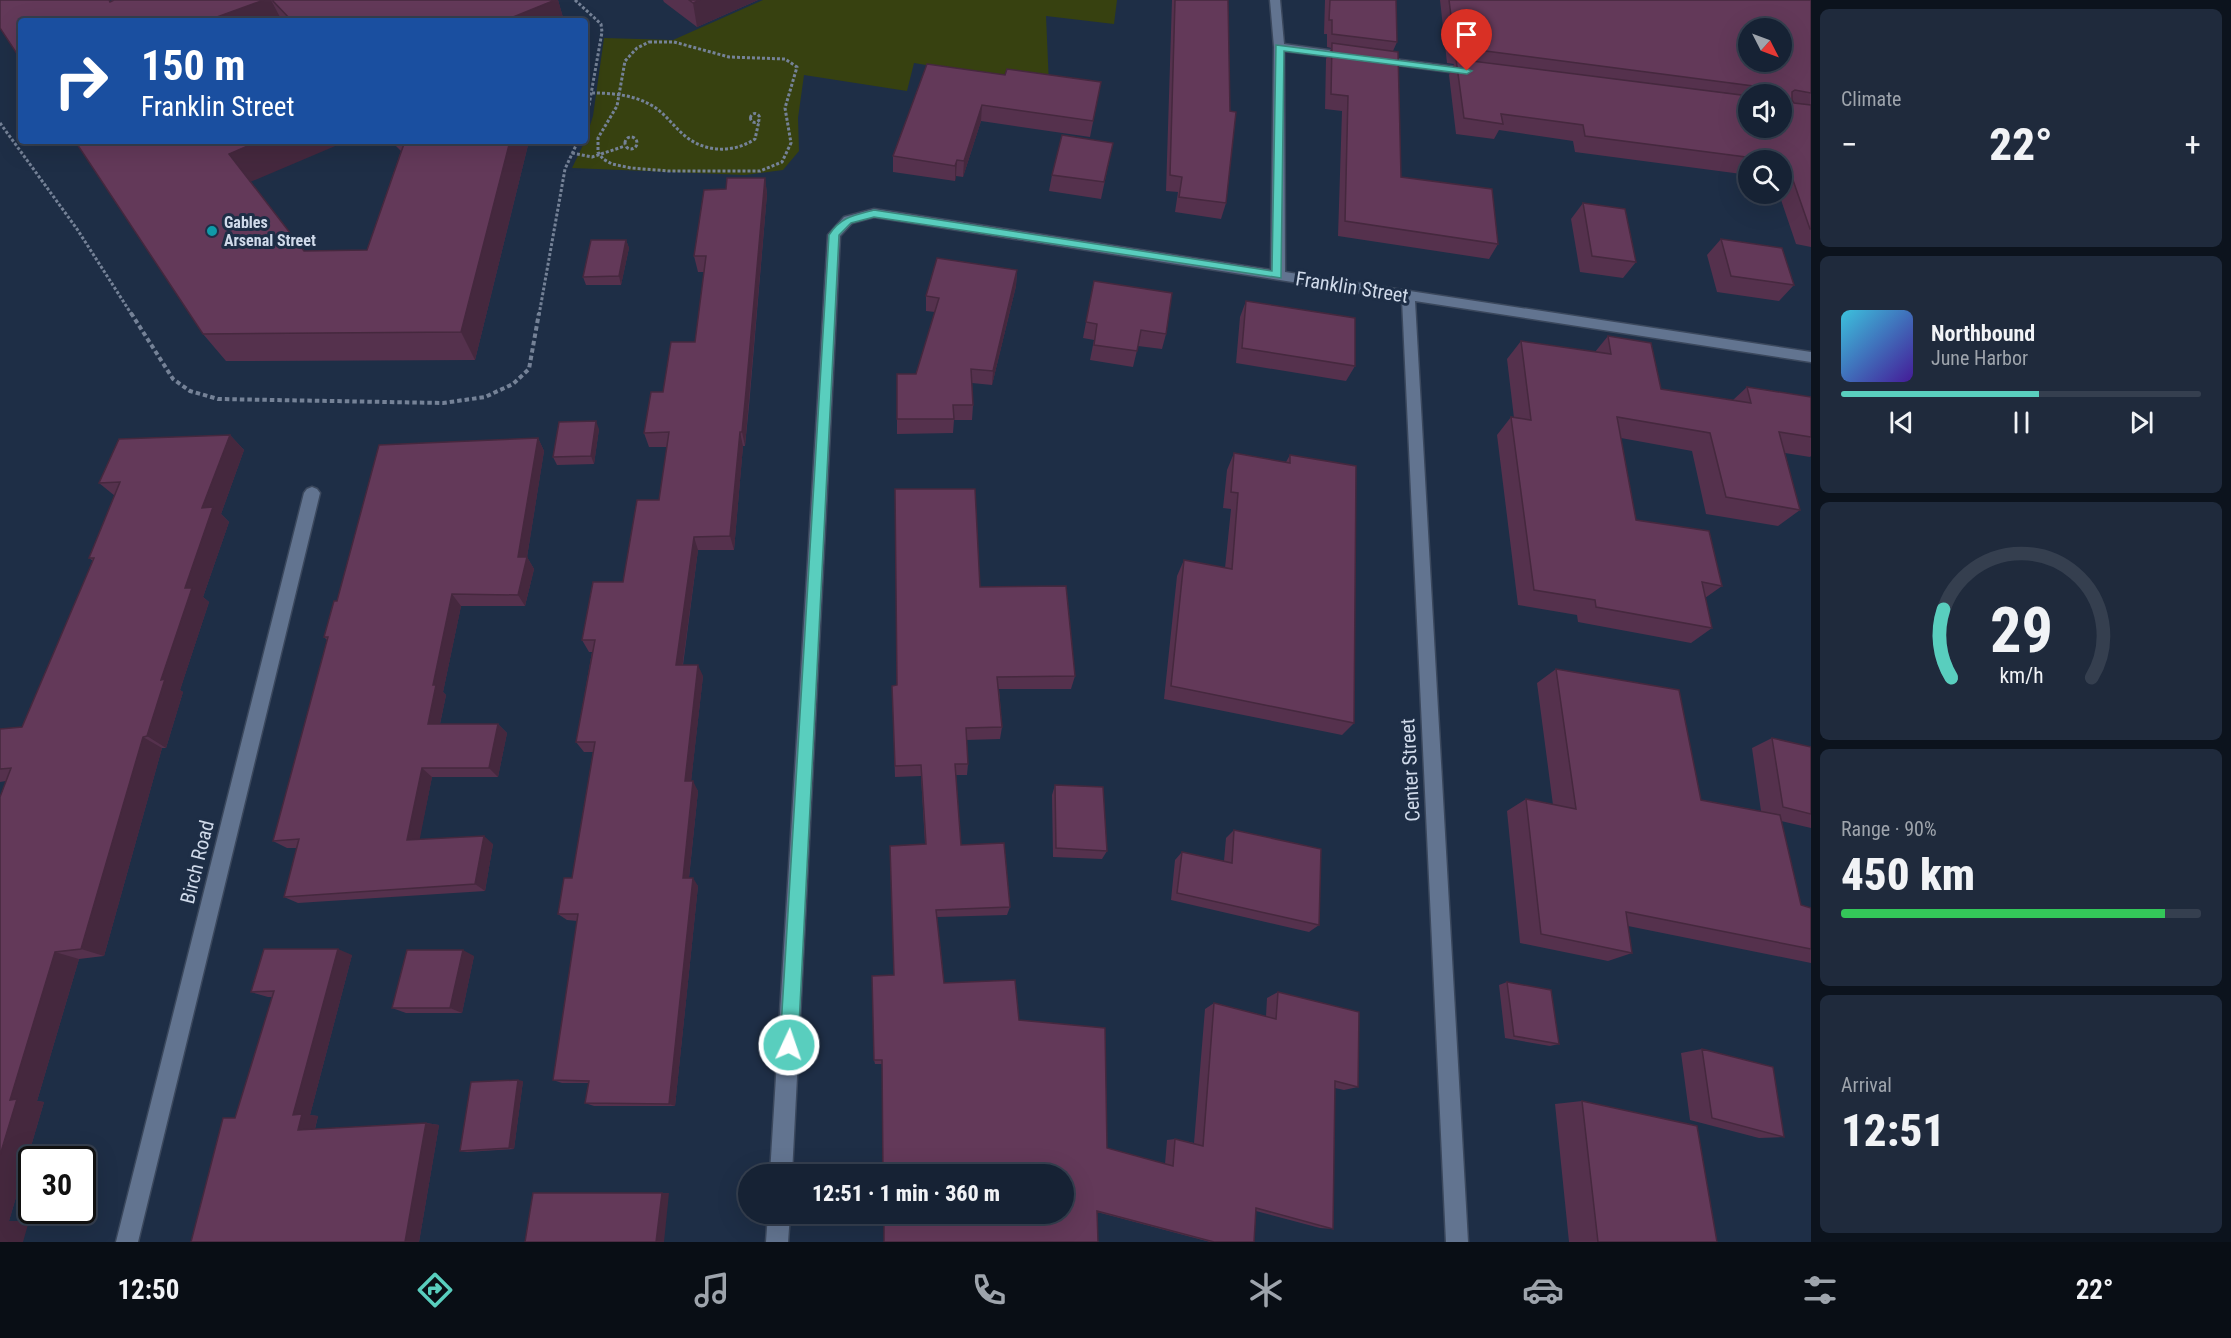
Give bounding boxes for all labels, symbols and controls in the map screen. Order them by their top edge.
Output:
pin [1441,9,1492,71]
icon: arrive [1450,18,1483,51]
north arrow [1738,18,1792,72]
map controls [1738,18,1792,204]
text: 150 m [141,41,246,90]
icon: right [42,42,120,120]
button: sound [1738,84,1792,138]
text: Climate [1841,87,1901,111]
text: Franklin Street [141,91,294,123]
text: 22° [1989,118,2053,171]
text: − [1841,125,1858,164]
text: + [2185,125,2201,164]
button: search [1738,150,1792,204]
place label: Gables Arsenal Street [224,213,316,250]
marker: Gables Arsenal Street [205,224,219,238]
street label: Franklin Street [1294,266,1410,308]
text: Northbound [1931,321,2035,346]
text: June Harbor [1931,346,2028,370]
icon: previous [1885,406,1918,439]
icon: pause [2005,406,2038,439]
icon: next [2125,406,2158,439]
text: 29 [1989,594,2053,667]
text: km/h [1999,663,2043,688]
street label: Center Street [1395,718,1425,822]
text: Range · 90% [1841,817,1937,841]
street label: Birch Road [175,818,219,906]
text: 450 km [1841,848,1975,901]
position arrow [757,1013,821,1077]
text: Arrival [1841,1073,1892,1097]
text: 12:51 [1841,1104,1945,1157]
speed limit sign: 30 [18,1146,96,1224]
text: 12:51 · 1 min · 360 m [812,1181,1000,1206]
icon: directions [414,1269,456,1311]
icon: music [691,1269,733,1311]
icon: phone [968,1269,1010,1311]
icon: climate [1245,1269,1287,1311]
icon: car [1522,1269,1564,1311]
icon: filters [1799,1269,1841,1311]
text: 12:50 [117,1274,179,1306]
text: 22° [2076,1274,2113,1306]

